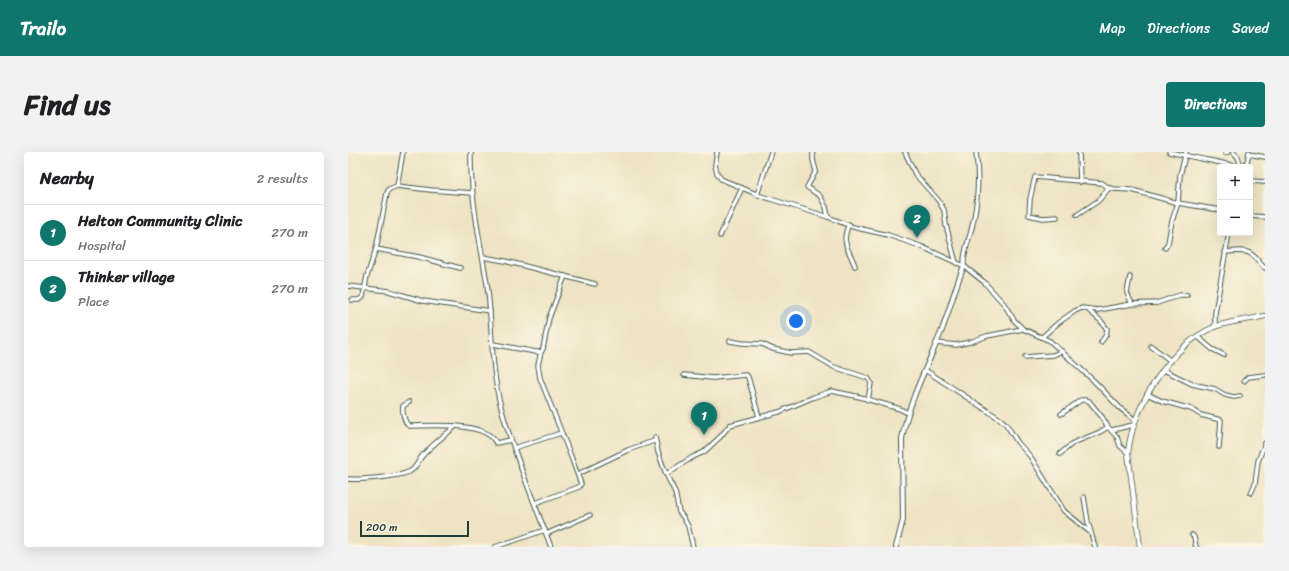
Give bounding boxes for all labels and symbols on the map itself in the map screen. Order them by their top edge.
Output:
pin: 2 [904,205,930,238]
your location [786,311,806,331]
pin: 1 [691,402,717,435]
scale bar [360,519,469,538]

